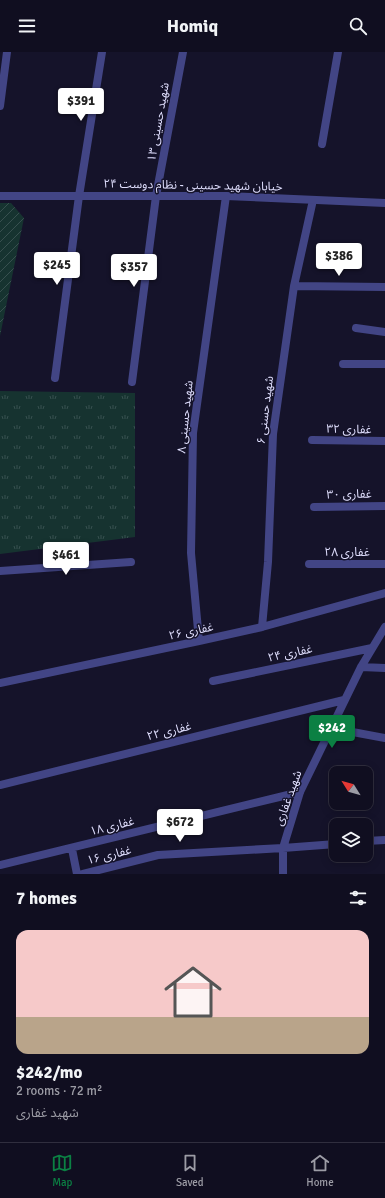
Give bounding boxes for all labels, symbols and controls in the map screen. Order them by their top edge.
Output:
icon: menu [16,15,38,37]
text: Homiq [167,15,218,37]
icon: search [347,15,369,37]
street label: شهید حسینی ۱۳ [144,81,173,163]
pin: $391 [57,88,105,122]
text: $391 [67,93,95,109]
street label: خیابان شهید حسینی - نظام دوست ۲۴ [103,176,283,196]
pin: $386 [315,243,363,277]
text: $386 [325,248,353,264]
pin: $245 [33,252,81,286]
pin: $357 [110,254,158,288]
text: $245 [43,257,71,273]
text: $357 [120,259,148,275]
street label: شهید حسنی ۶ [254,375,277,445]
street label: شهید حسینی ۸ [174,380,197,454]
street label: غفاری ۳۲ [326,422,372,437]
street label: غفاری ۳۰ [326,487,372,502]
pin: $461 [42,542,90,576]
street label: غفاری ۲۸ [324,545,370,560]
text: $461 [52,547,80,563]
street label: غفاری ۲۶ [167,619,215,644]
street label: غفاری ۲۴ [266,641,314,666]
pin: $242 [308,715,356,749]
street label: غفاری ۲۲ [145,719,193,744]
text: $242 [318,720,346,736]
north arrow [329,766,373,810]
map controls [329,766,373,862]
street label: شهید غفاری [272,768,305,828]
pin: $672 [156,809,204,843]
street label: غفاری ۱۸ [88,814,136,839]
text: $672 [166,814,194,830]
button: layers [329,818,373,862]
street label: غفاری ۱۶ [85,843,133,868]
icon: filters [347,887,369,909]
text: 7 homes [16,888,77,909]
icon: home [157,956,229,1028]
text: $242/mo [16,1062,82,1083]
text: 2 rooms · 72 m² [16,1083,102,1099]
text: شهید غفاری [16,1105,79,1121]
tab: Map [51,1152,73,1189]
tab: Saved [176,1152,204,1189]
tab: Home [306,1152,334,1189]

